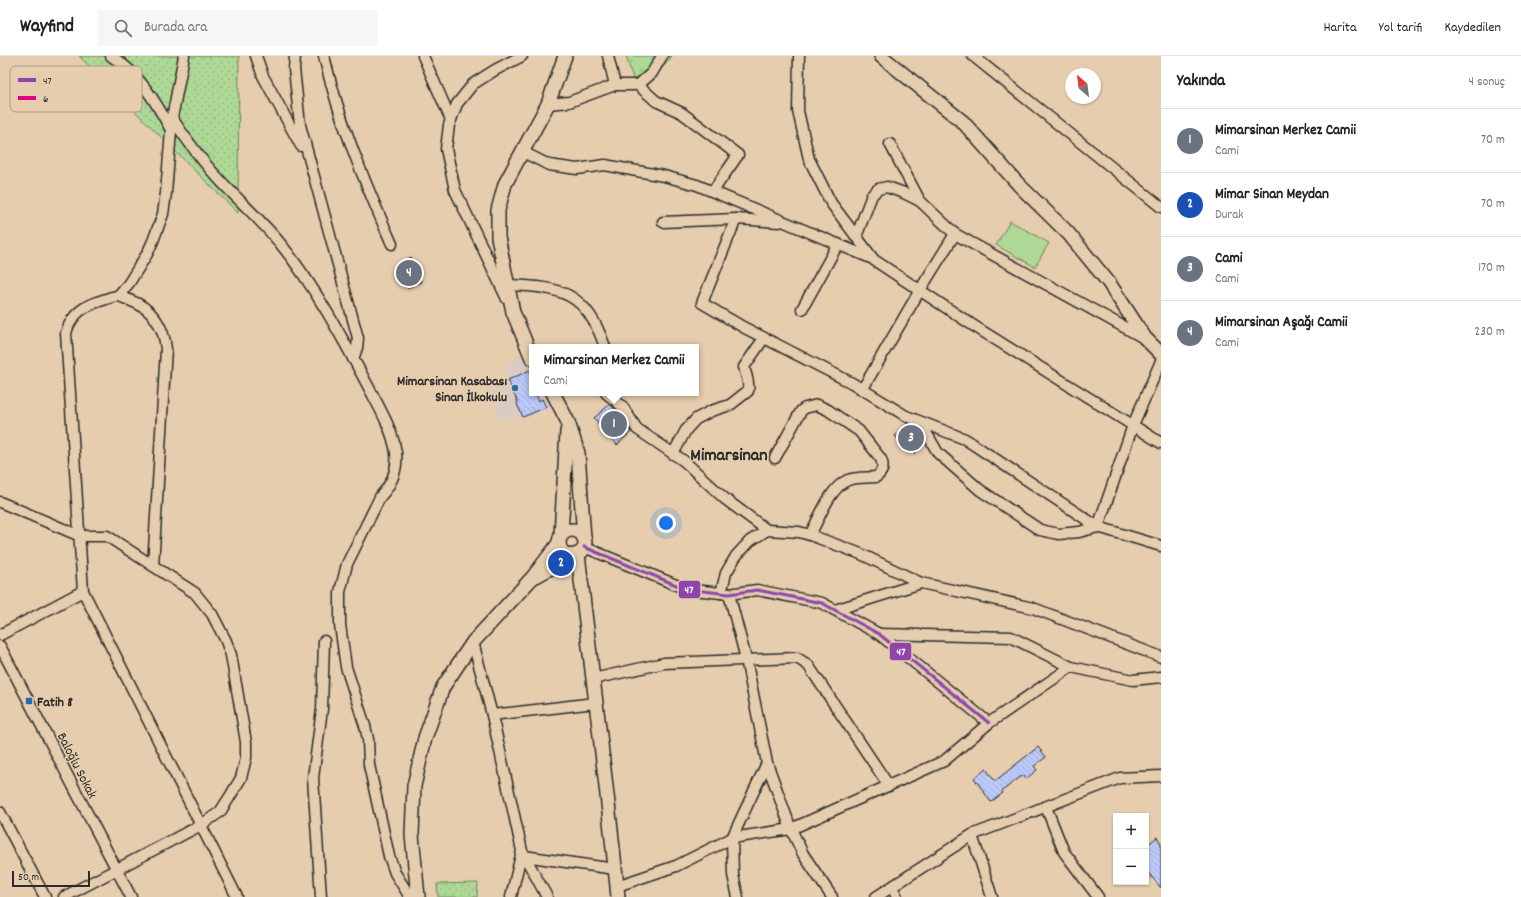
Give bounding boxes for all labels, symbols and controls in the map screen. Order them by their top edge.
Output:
search box [98,10,378,46]
text: Wayfind [20,14,74,41]
icon: search [112,17,134,39]
text: Burada ara [144,17,207,39]
text: Harita [1323,18,1357,38]
text: Yol tarifi [1379,18,1422,38]
text: Kaydedilen [1444,18,1501,38]
legend [10,66,142,112]
north arrow [1065,68,1101,104]
text: Yakında [1177,70,1225,94]
text: 4 sonuç [1469,73,1505,92]
text: 47 [43,74,52,90]
text: 6 [43,92,48,108]
text: Mimarsinan Merkez Camii [1215,120,1356,142]
text: 1 [1189,131,1191,150]
text: 70 m [1481,131,1505,150]
text: Cami [1215,142,1239,161]
text: Mimar Sinan Meydan [1215,184,1329,206]
text: 2 [1187,195,1193,214]
text: 70 m [1481,195,1505,214]
text: Durak [1215,206,1244,225]
text: Cami [1215,248,1243,270]
pin: 4 [396,258,422,288]
text: 3 [1187,259,1193,278]
text: 170 m [1478,259,1505,278]
text: Cami [1215,270,1239,289]
text: Mimarsinan Aşağı Camii [1215,312,1348,334]
text: 4 [1187,323,1193,342]
text: 230 m [1475,323,1505,342]
text: Cami [1215,334,1239,353]
popup [529,344,699,396]
text: Mimarsinan Merkez Camii [544,350,684,372]
place label: Mimarsinan Kasabası Sinan İlkokulu [397,372,507,408]
text: Cami [544,372,567,391]
marker: Mimarsinan Kasabası Sinan İlkokulu [510,383,520,393]
pin: 1 [601,409,627,439]
pin: 3 [898,423,924,453]
district label: Mimarsinan [690,444,768,469]
your location [656,513,676,533]
pin: 2 [548,548,574,578]
line badge: 47 [678,580,701,599]
text: 47 [685,583,694,599]
line badge: 47 [889,642,912,661]
text: 47 [897,645,906,661]
place label: Fatih 8 [37,693,73,713]
marker: Fatih 8 [24,696,34,706]
street label: Baloğlu Sokak [51,729,102,803]
map controls [1113,813,1149,885]
button: + [1113,813,1149,849]
button: − [1113,849,1149,885]
scale bar [12,869,90,888]
text: 50 m [18,870,39,886]

